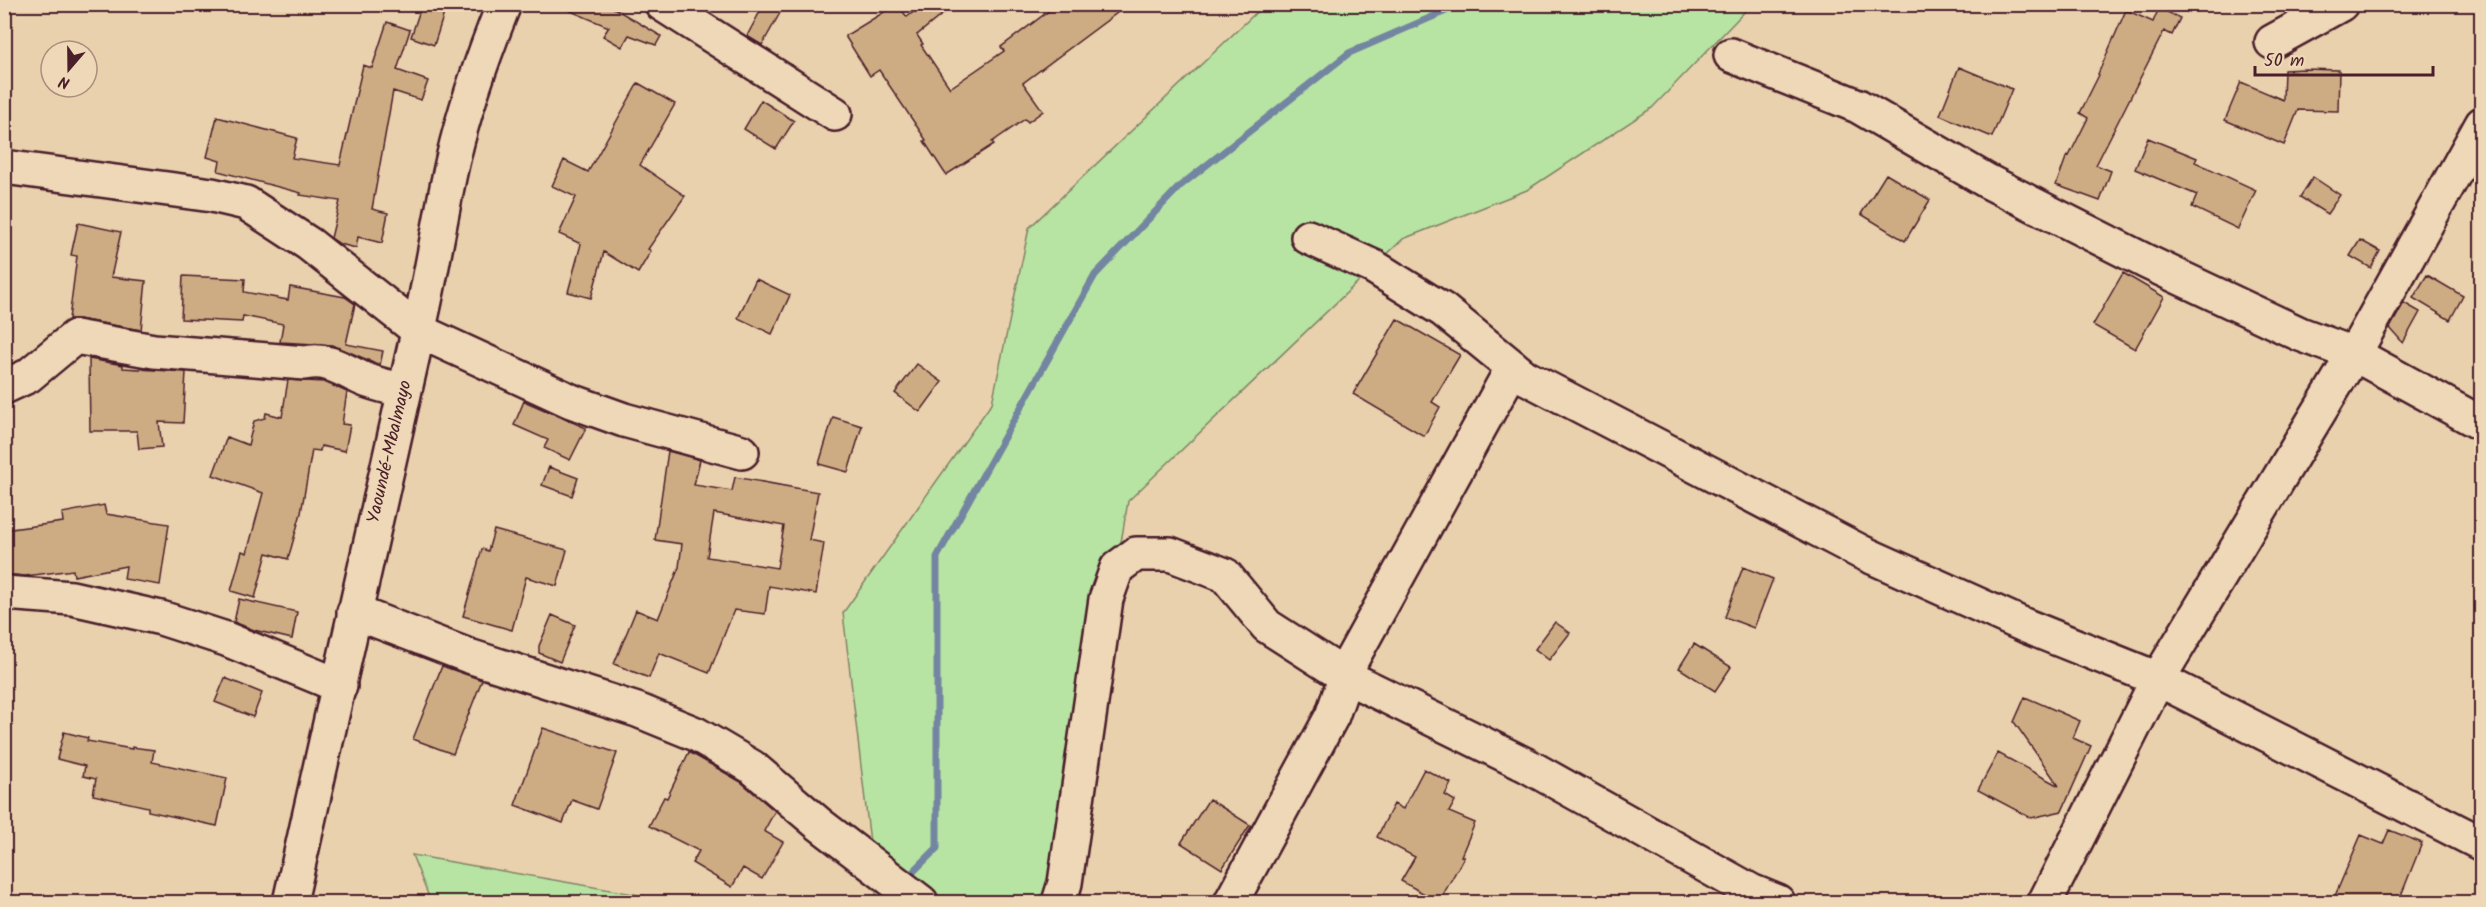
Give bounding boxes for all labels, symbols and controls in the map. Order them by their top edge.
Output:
north arrow [39,39,99,99]
scale bar [2255,39,2434,77]
text: 50 m [2264,47,2304,76]
text: N [55,68,73,95]
street label: Yaoundé-Mbalmayo [359,378,421,526]

